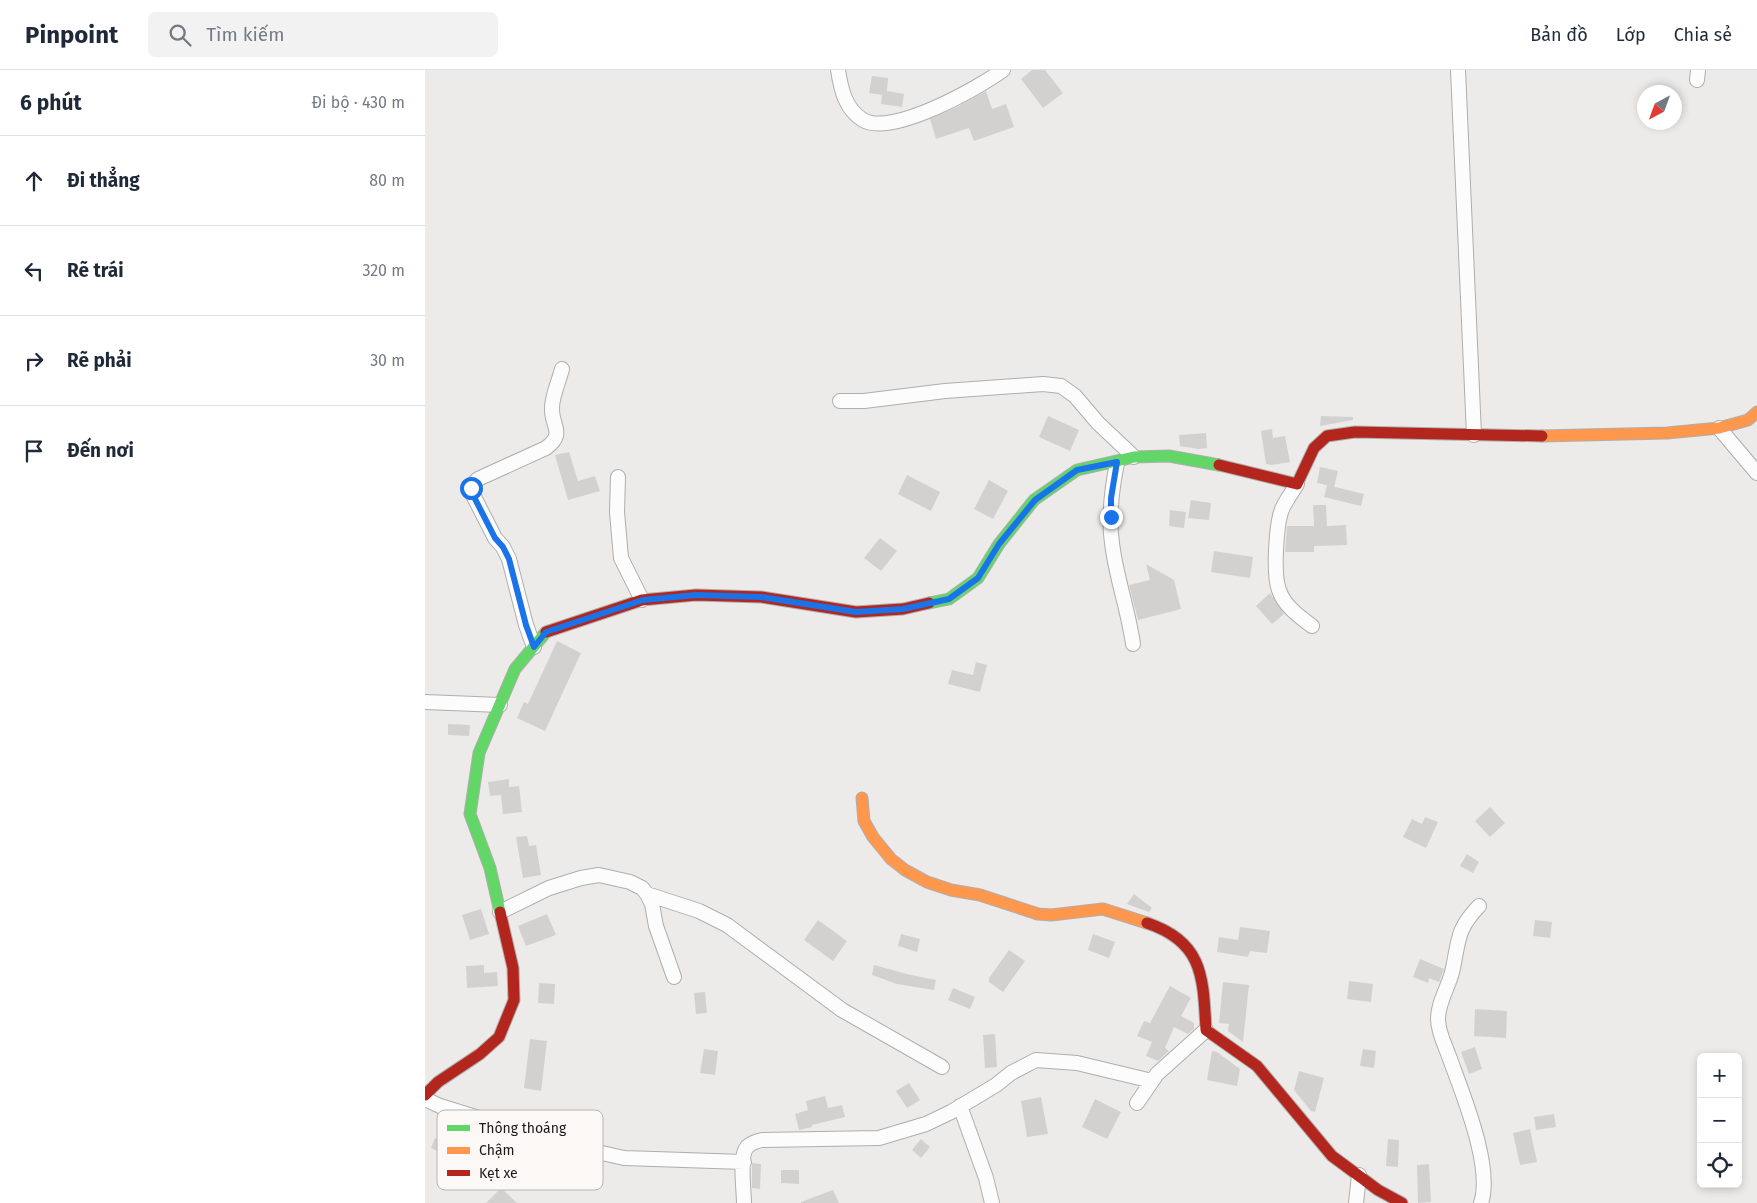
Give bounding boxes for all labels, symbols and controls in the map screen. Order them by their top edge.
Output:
search box [148,12,498,57]
text: Pinpoint [25,21,118,49]
icon: search [166,21,194,49]
text: Tìm kiếm [206,23,284,46]
text: Bản đồ [1530,24,1588,46]
text: Lớp [1616,24,1646,46]
text: Chia sẻ [1674,24,1732,46]
north arrow [1637,85,1682,130]
text: 6 phút [20,90,82,116]
text: Đi bộ · 430 m [311,93,405,112]
icon: ahead [20,167,48,195]
text: Đi thẳng [67,169,140,192]
text: 80 m [369,171,405,190]
icon: left [20,257,48,285]
text: Rẽ trái [67,259,124,282]
text: 320 m [362,261,405,280]
icon: right [20,347,48,375]
text: Rẽ phải [67,349,132,372]
text: 30 m [370,351,405,370]
icon: arrive [20,437,48,465]
text: Đến nơi [67,439,134,462]
route start [460,477,483,500]
route end [1100,506,1123,529]
map controls [1697,1053,1742,1188]
button: + [1697,1053,1742,1098]
button: − [1697,1098,1742,1143]
legend [437,1110,603,1190]
text: Thông thoáng [479,1120,567,1137]
text: Chậm [479,1142,515,1159]
button: locate [1697,1143,1742,1188]
text: Kẹt xe [479,1165,518,1182]

